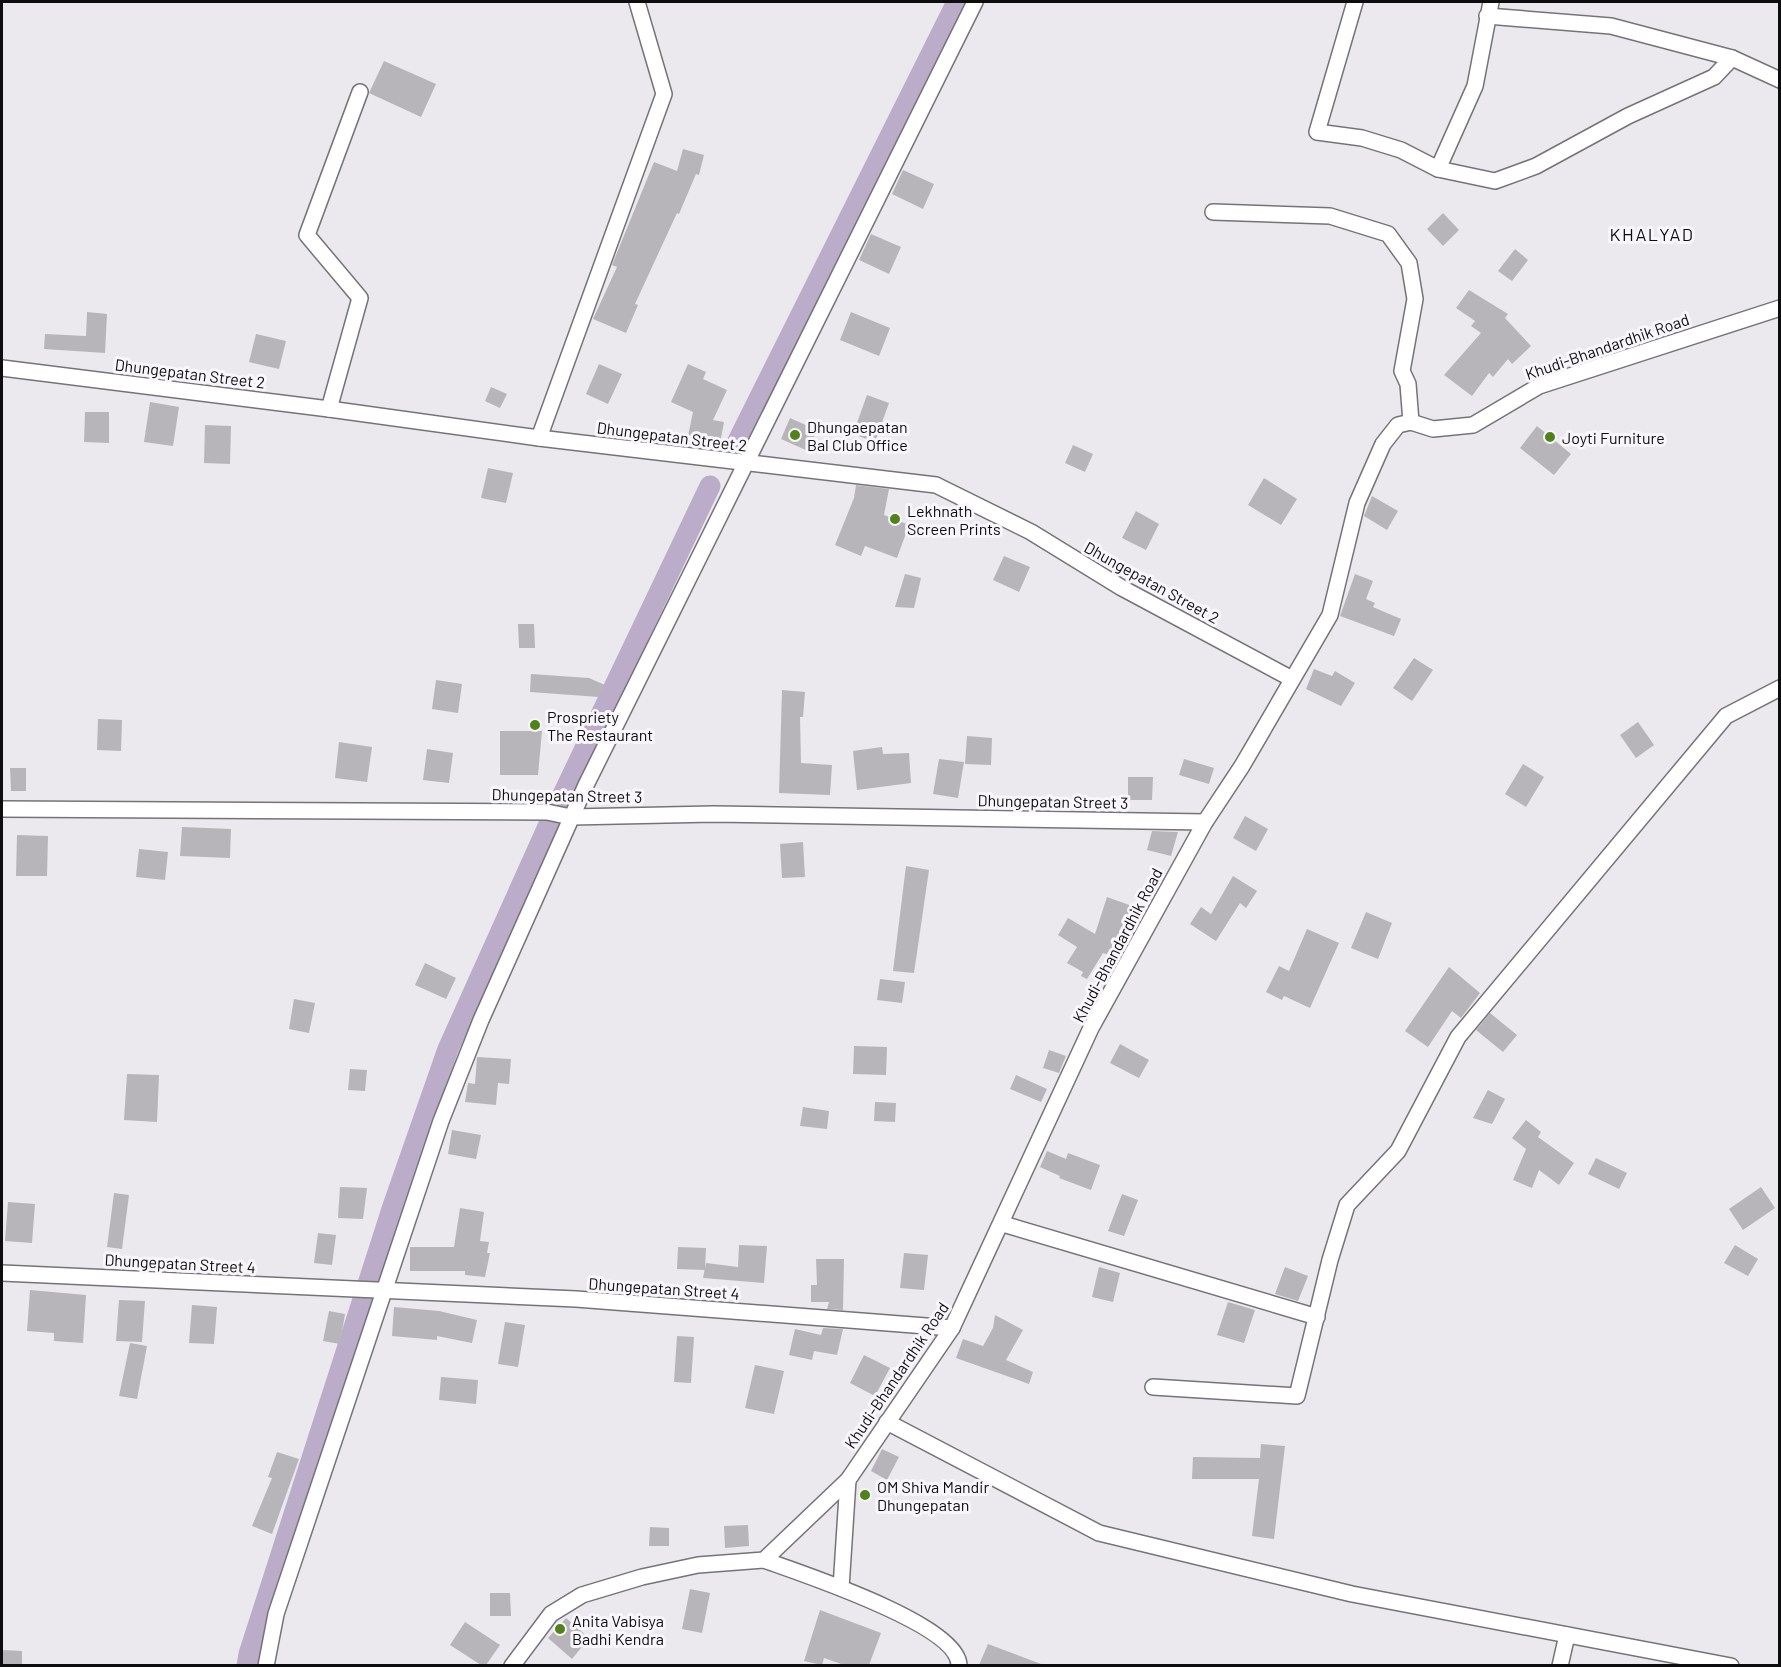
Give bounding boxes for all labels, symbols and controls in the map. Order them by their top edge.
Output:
district label: KHALYAD [1610,223,1694,245]
street label: Khudi-Bhandardhik Road [1523,309,1691,383]
street label: Dhungepatan Street 2 [114,354,266,392]
street label: Dhungepatan Street 2 [596,417,748,455]
place label: Dhungaepatan Bal Club Office [807,417,908,454]
marker: Dhungaepatan Bal Club Office [788,428,802,442]
place label: Joyti Furniture [1562,428,1665,447]
marker: Joyti Furniture [1543,430,1557,444]
place label: Lekhnath Screen Prints [907,501,1001,538]
marker: Lekhnath Screen Prints [888,512,902,526]
street label: Dhungepatan Street 2 [1081,537,1223,627]
place label: Prospriety The Restaurant [547,707,653,744]
marker: Prospriety The Restaurant [528,718,542,732]
street label: Dhungepatan Street 3 [491,784,643,806]
street label: Dhungepatan Street 3 [977,790,1129,812]
street label: Khudi-Bhandardhik Road [1068,865,1166,1025]
street label: Dhungepatan Street 4 [104,1250,256,1276]
street label: Dhungepatan Street 4 [588,1273,740,1303]
street label: Khudi-Bhandardhik Road [840,1298,952,1452]
place label: OM Shiva Mandir Dhungepatan [877,1477,989,1514]
marker: OM Shiva Mandir Dhungepatan [858,1488,872,1502]
place label: Anita Vabisya Badhi Kendra [572,1611,664,1648]
marker: Anita Vabisya Badhi Kendra [553,1622,567,1636]

